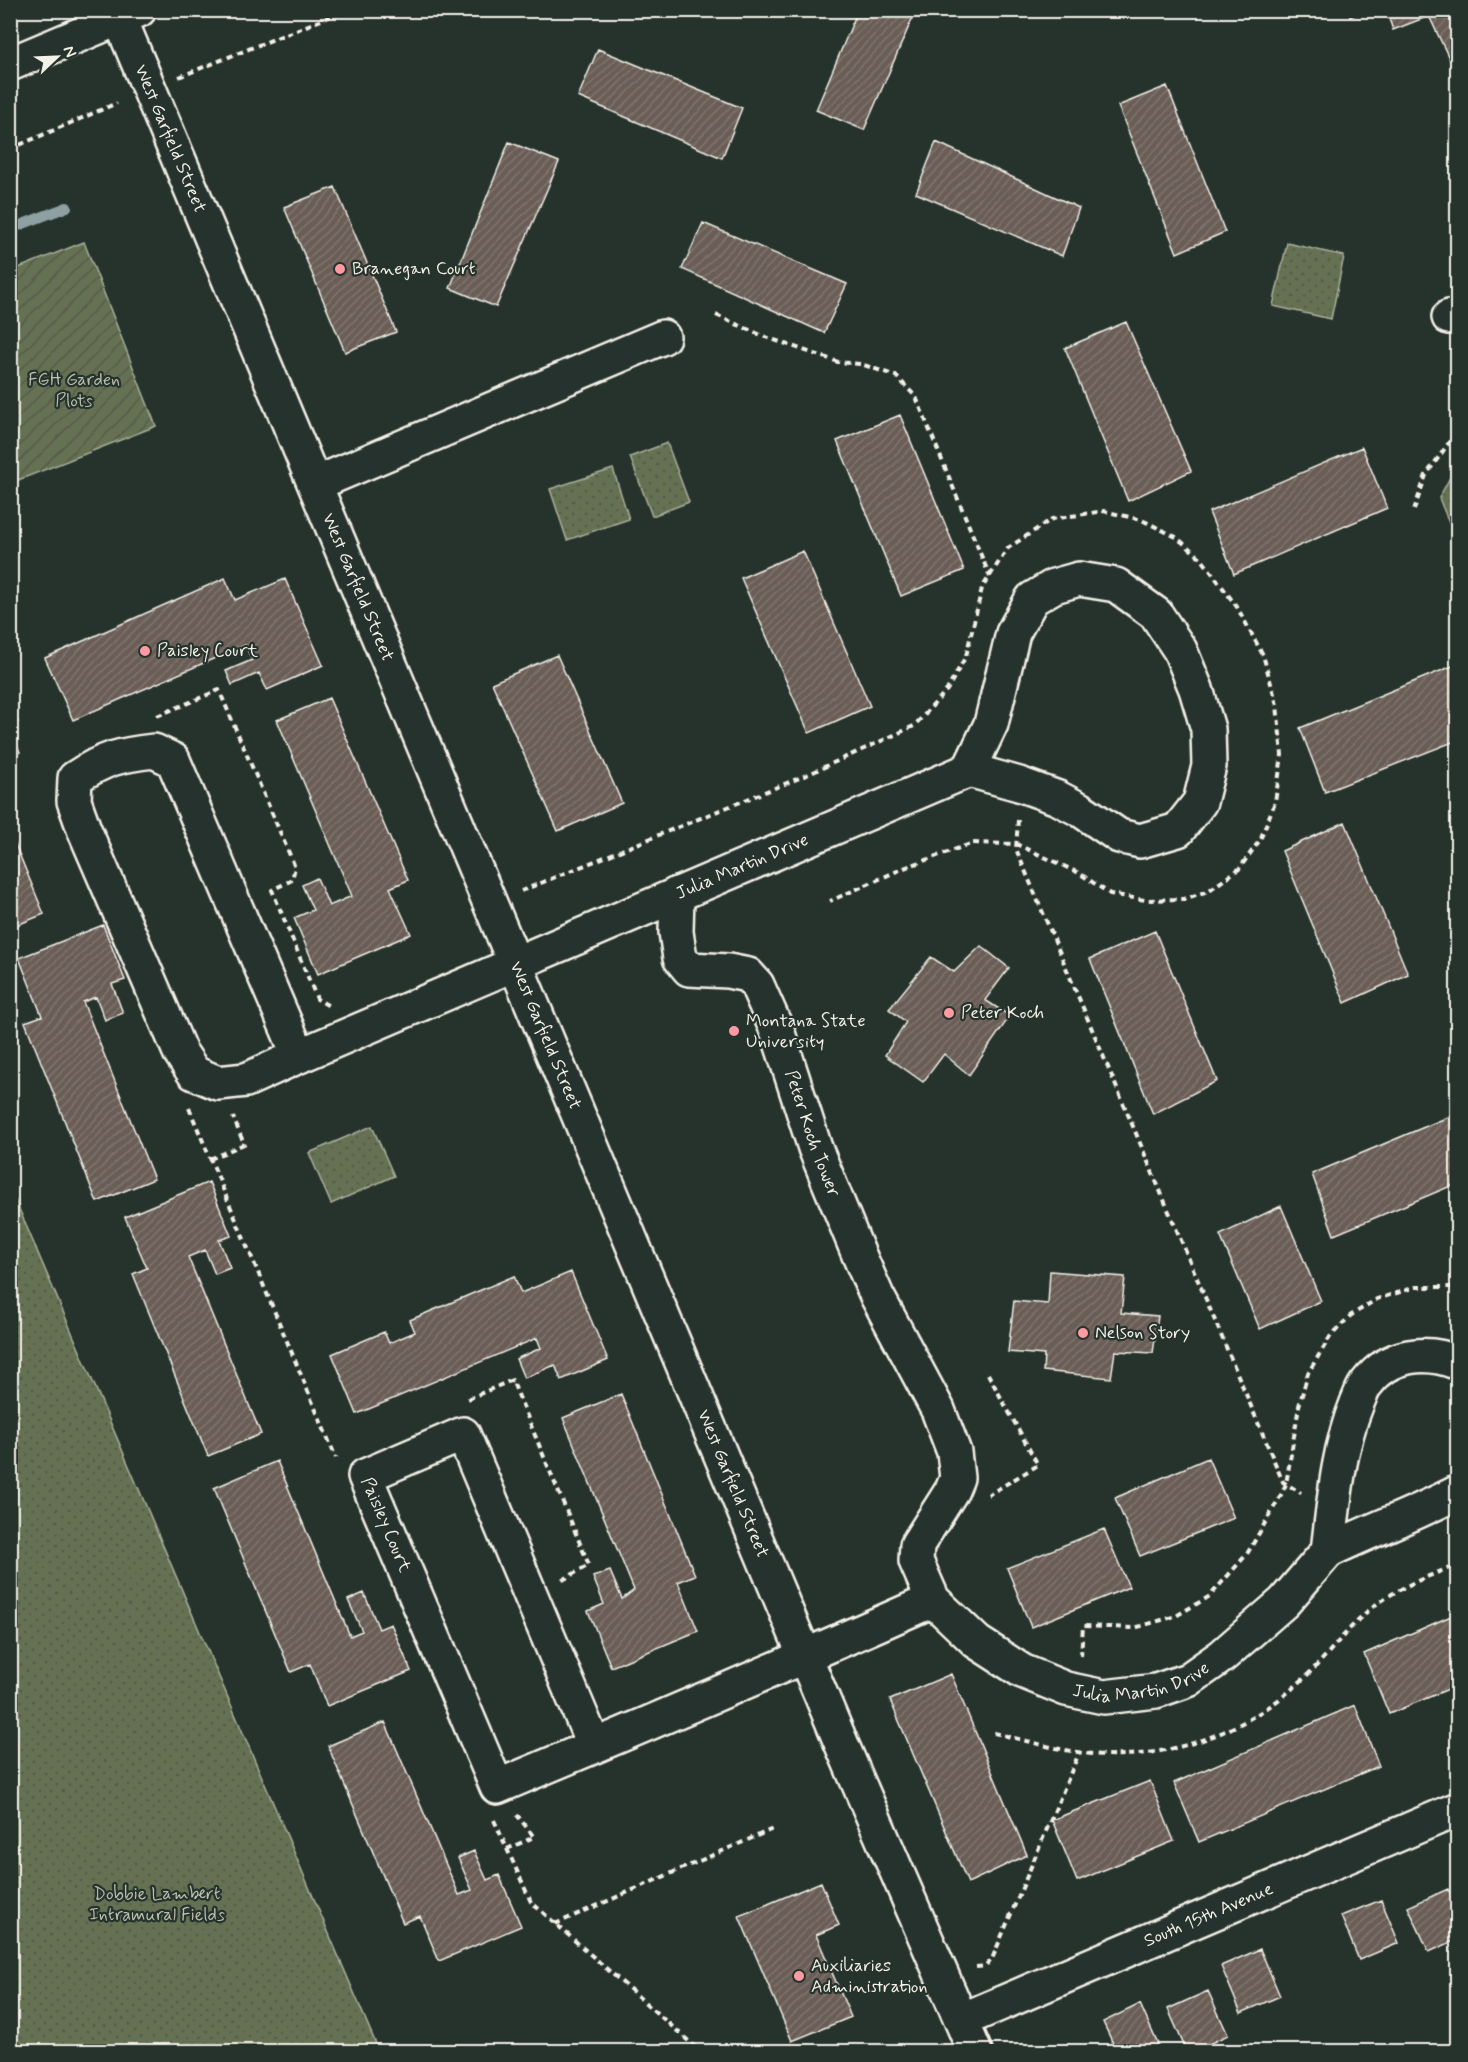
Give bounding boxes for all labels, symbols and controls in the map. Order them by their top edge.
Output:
north arrow [27,27,87,87]
text: N [58,43,81,61]
street label: West Garfield Street [129,61,212,217]
place label: Branegan Court [352,257,476,281]
marker: Branegan Court [333,262,347,276]
park label: FGH Garden Plots [28,368,120,413]
street label: West Garfield Street [316,510,399,665]
place label: Paisley Court [157,639,258,663]
marker: Paisley Court [138,644,152,658]
street label: Julia Martin Drive [672,828,812,906]
street label: West Garfield Street [504,958,587,1113]
place label: Peter Koch [961,1001,1044,1025]
marker: Peter Koch [942,1006,956,1020]
place label: Montana State University [746,1009,866,1054]
marker: Montana State University [727,1024,741,1038]
street label: Peter Koch Tower [779,1067,846,1201]
place label: Nelson Story [1095,1321,1190,1345]
marker: Nelson Story [1076,1326,1090,1340]
street label: West Garfield Street [691,1406,774,1562]
street label: Paisley Court [355,1474,417,1576]
street label: Julia Martin Drive [1070,1657,1214,1709]
street label: South 15th Avenue [1140,1877,1277,1953]
park label: Dobbie Lambert Intramural Fields [89,1882,225,1927]
place label: Auxiliaries Administration [811,1954,928,1999]
marker: Auxiliaries Administration [792,1969,806,1983]

